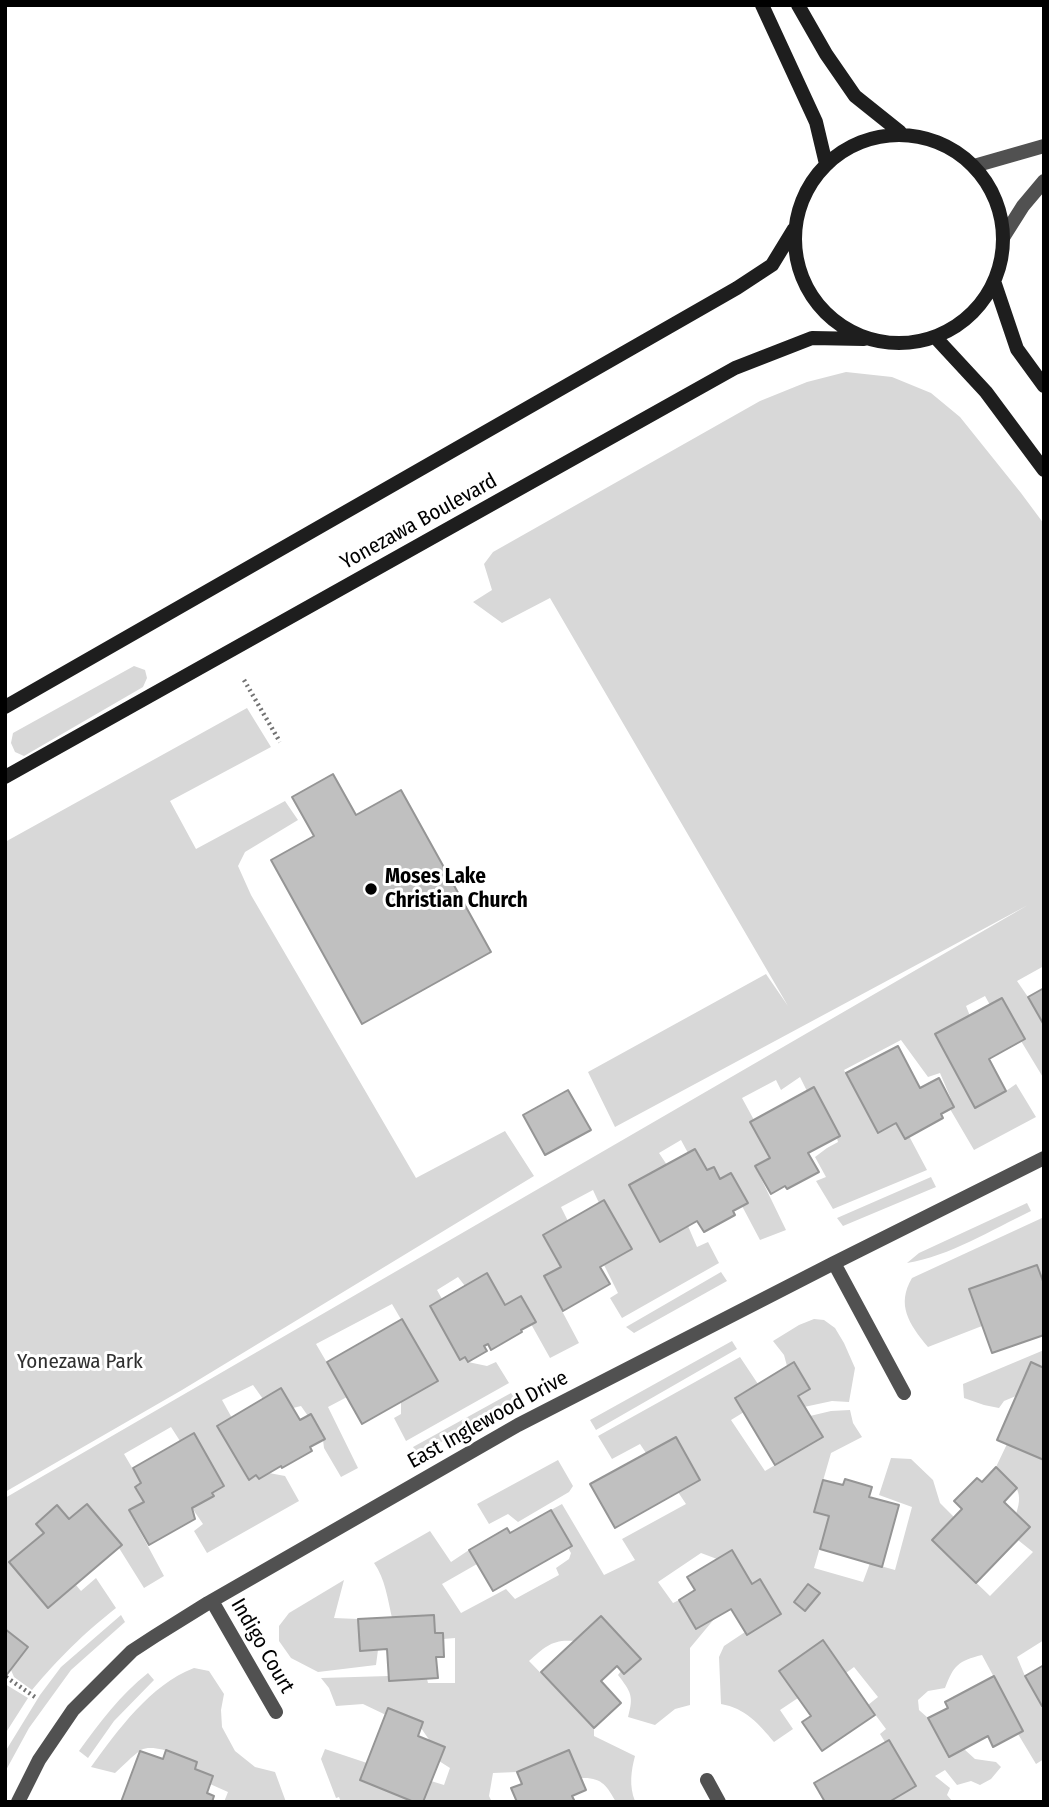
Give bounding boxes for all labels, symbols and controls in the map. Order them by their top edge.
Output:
street label: Yonezawa Boulevard [336,469,502,575]
place label: Moses Lake Christian Church [385,864,528,914]
marker: Moses Lake Christian Church [363,881,379,897]
park label: Yonezawa Park [17,1349,143,1375]
street label: East Inglewood Drive [404,1366,572,1474]
street label: Indigo Court [225,1594,299,1698]

